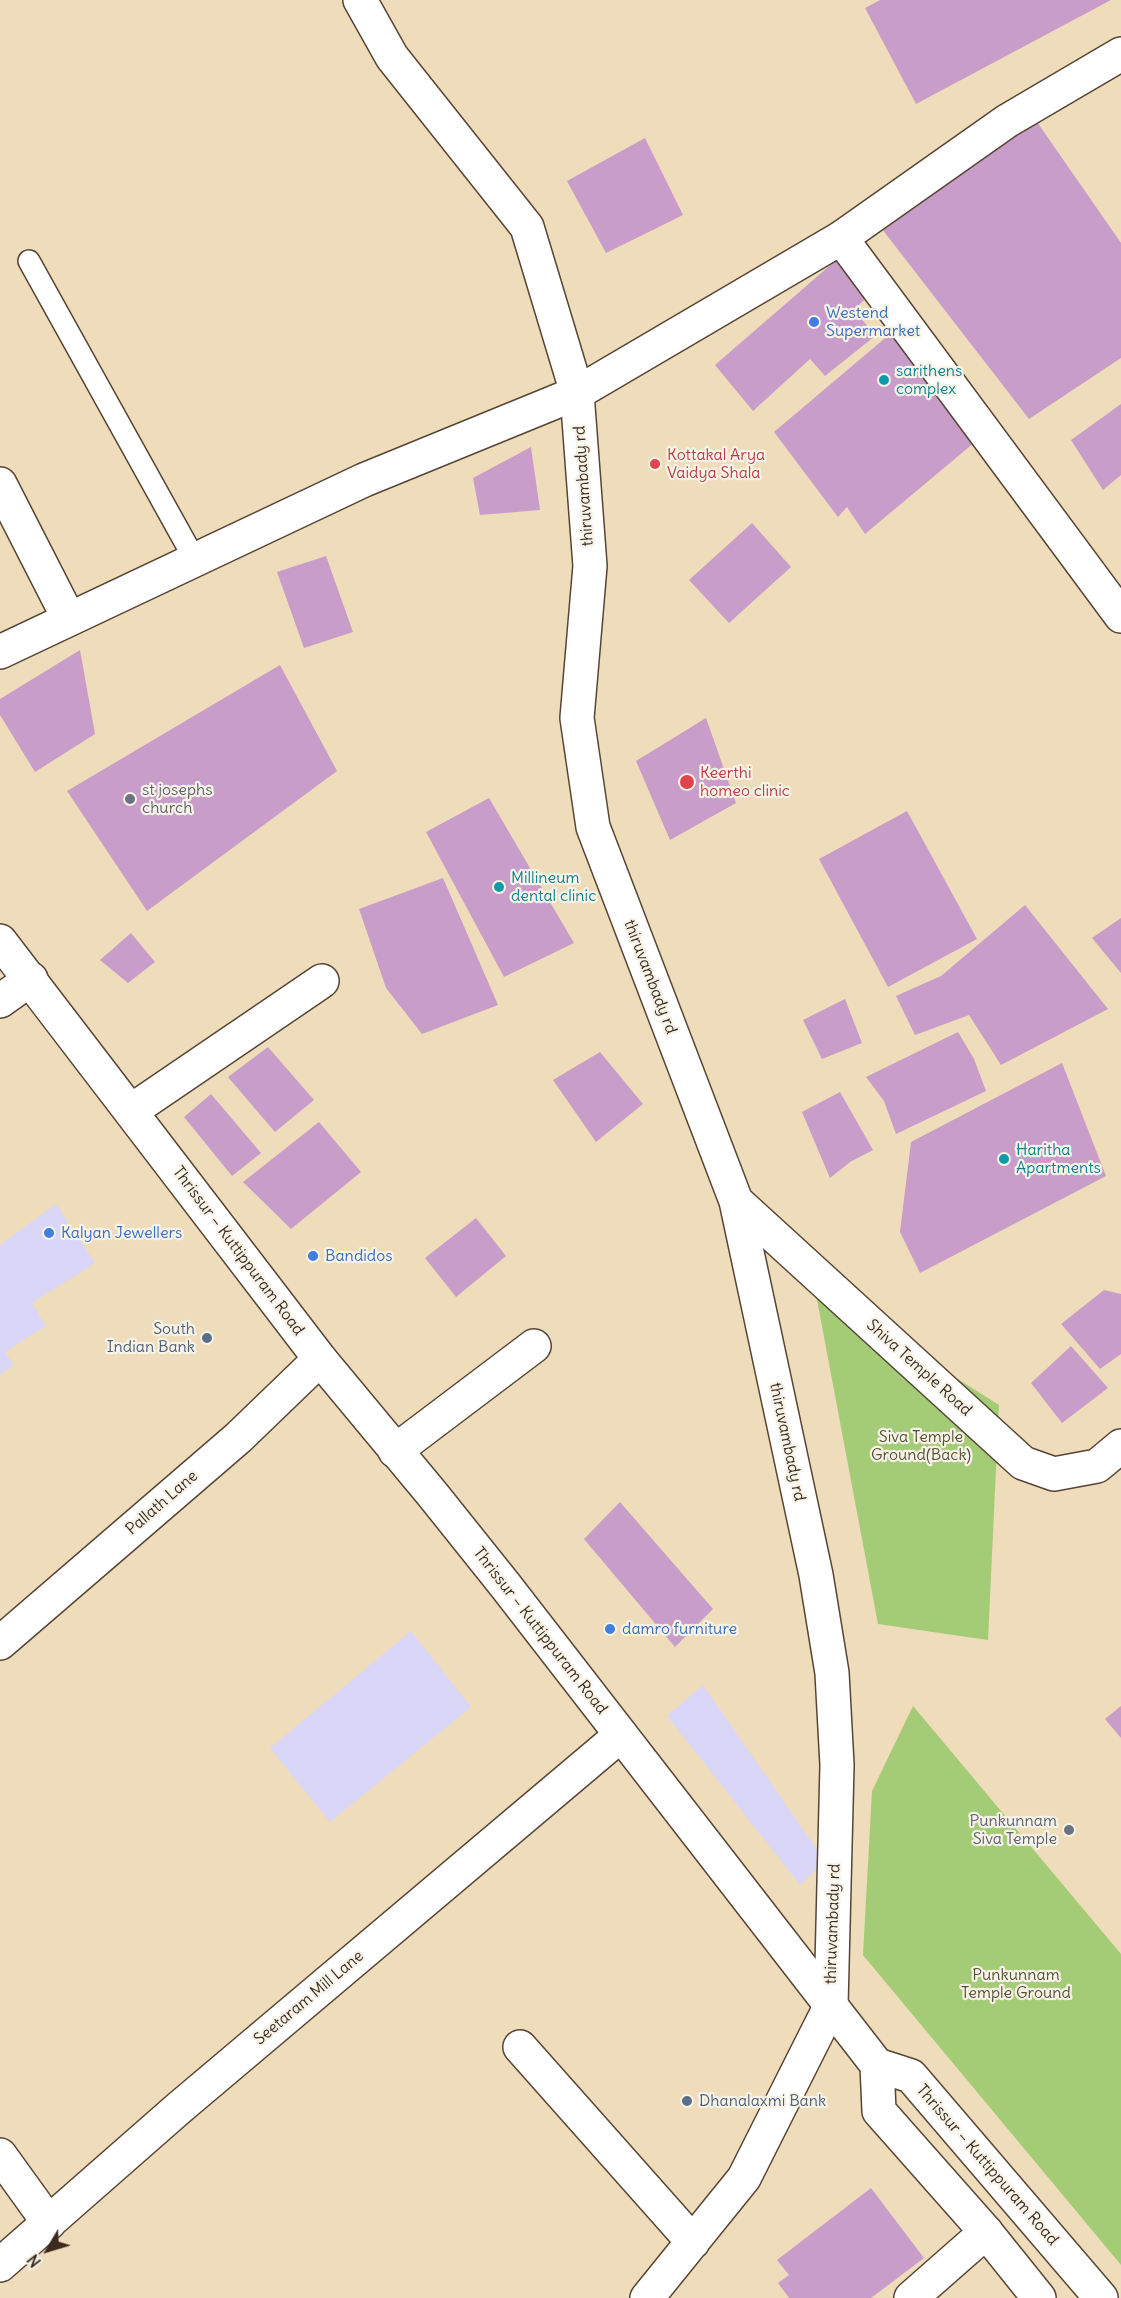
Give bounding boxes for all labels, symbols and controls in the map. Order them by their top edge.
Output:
place label: Westend Supermarket [826,303,920,341]
marker: Westend Supermarket [807,315,821,329]
place label: sarithens complex [896,361,962,399]
marker: sarithens complex [877,373,891,387]
street label: thiruvambady rd [570,425,598,547]
place label: Kottakal Arya Vaidya Shala [667,445,765,483]
marker: Kottakal Arya Vaidya Shala [648,457,662,471]
place label: Keerthi homeo clinic [700,763,790,801]
marker: Keerthi homeo clinic [678,773,696,791]
place label: st josephs church [142,780,213,818]
marker: st josephs church [123,792,137,806]
place label: Millineum dental clinic [511,868,596,906]
marker: Millineum dental clinic [492,880,506,894]
street label: thiruvambady rd [619,917,681,1037]
place label: Haritha Apartments [1016,1140,1101,1178]
marker: Haritha Apartments [997,1152,1011,1166]
street label: Thrissur – Kuttippuram Road [168,1163,308,1339]
place label: Kalyan Jewellers [61,1223,182,1243]
marker: Kalyan Jewellers [42,1226,56,1240]
place label: Bandidos [325,1246,393,1266]
marker: Bandidos [306,1249,320,1263]
street label: Shiva Temple Road [862,1316,976,1420]
place label: South Indian Bank [107,1319,195,1357]
marker: South Indian Bank [200,1331,214,1345]
street label: thiruvambady rd [765,1381,809,1503]
park label: Siva Temple Ground(Back) [871,1427,971,1465]
street label: Pallath Lane [122,1467,202,1539]
street label: Thrissur – Kuttippuram Road [469,1544,611,1718]
place label: damro furniture [622,1619,737,1639]
marker: damro furniture [603,1622,617,1636]
place label: Punkunnam Siva Temple [970,1811,1057,1849]
marker: Punkunnam Siva Temple [1062,1823,1076,1837]
street label: thiruvambady rd [821,1863,845,1985]
street label: Seetaram Mill Lane [250,1947,368,2049]
park label: Punkunnam Temple Ground [961,1965,1071,2003]
street label: Thrissur – Kuttippuram Road [912,2081,1062,2249]
place label: Dhanalaxmi Bank [699,2091,826,2111]
marker: Dhanalaxmi Bank [680,2094,694,2108]
north arrow [18,2220,78,2280]
text: N [23,2251,45,2272]

